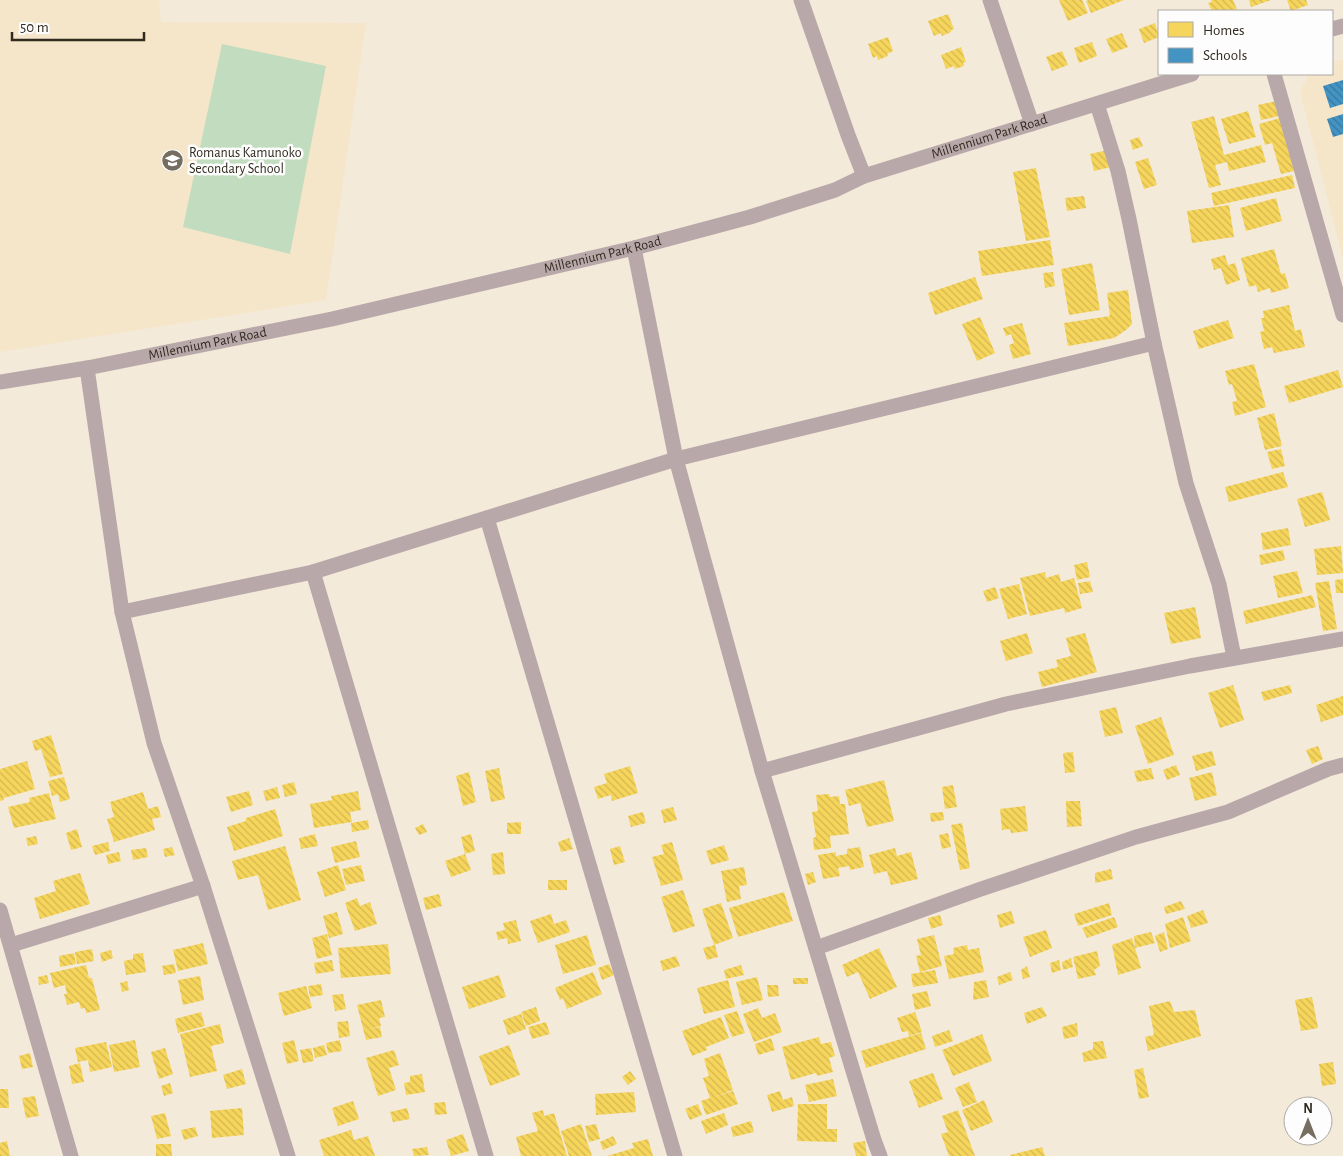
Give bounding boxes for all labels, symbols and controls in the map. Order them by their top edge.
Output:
scale bar [12,10,145,42]
legend [1158,10,1333,75]
text: 50 m [20,20,49,35]
text: Homes [1203,23,1245,38]
text: Schools [1203,48,1247,63]
street label: Millennium Park Road [930,112,1049,162]
place label: Romanus Kamunoko Secondary School [189,146,302,176]
school or university icon: Romanus Kamunoko Secondary School [161,149,185,173]
street label: Millennium Park Road [542,234,663,276]
street label: Millennium Park Road [147,325,268,363]
north arrow [1283,1096,1333,1146]
text: N [1303,1102,1313,1116]

